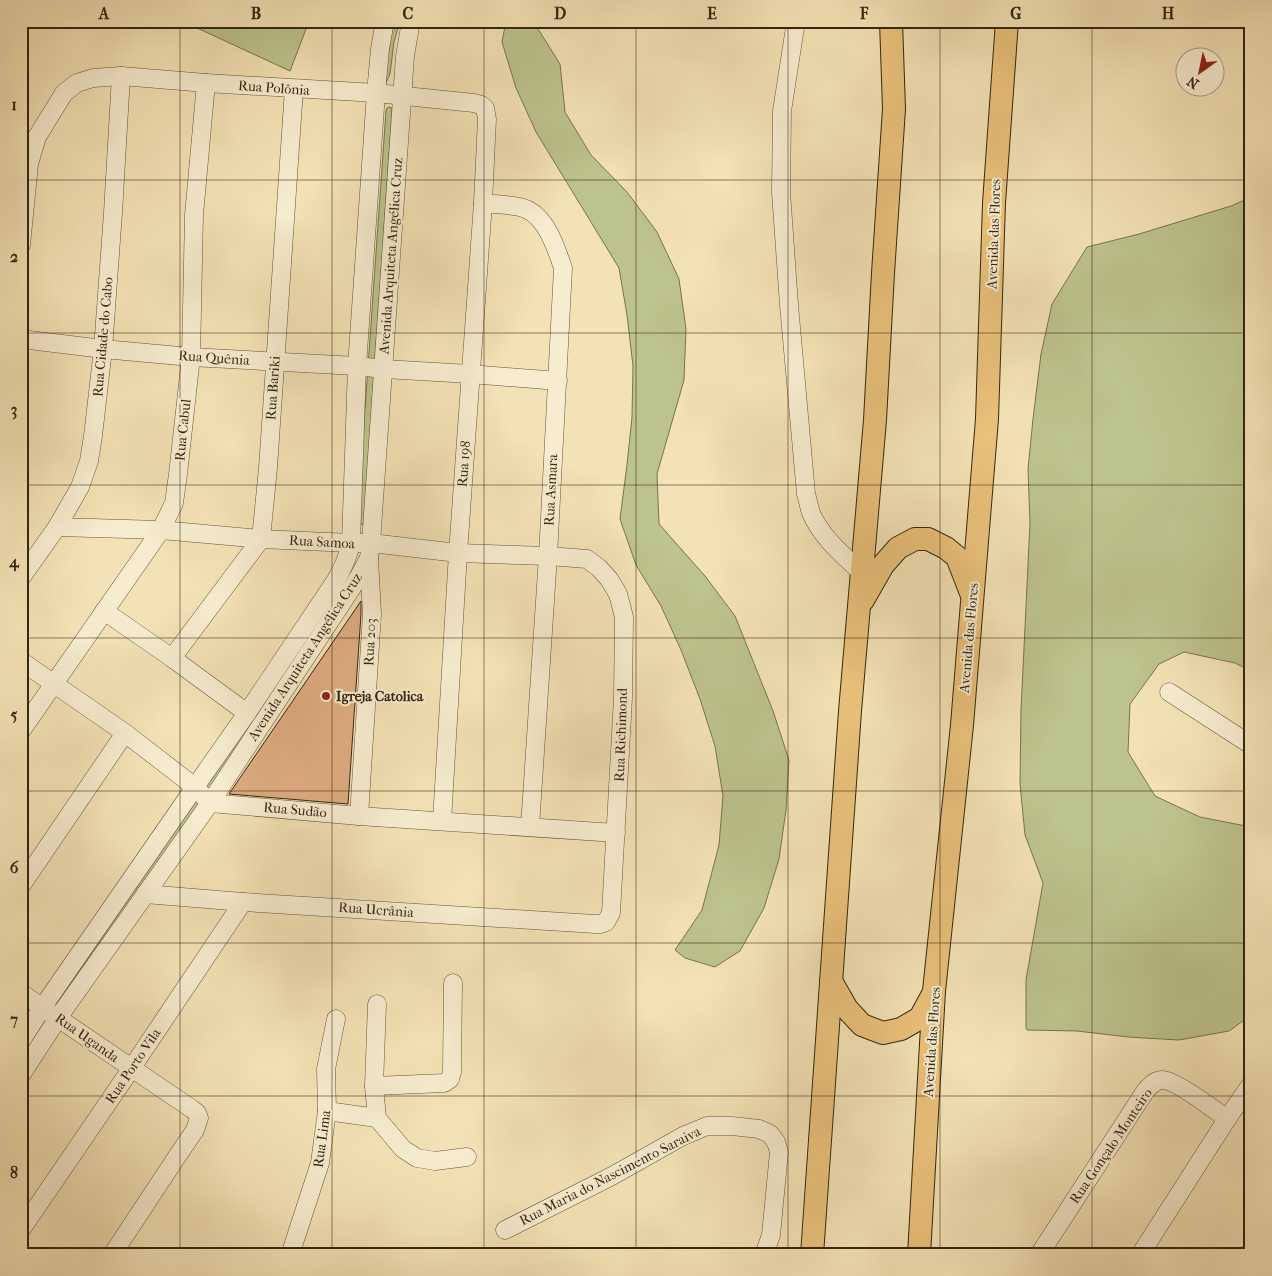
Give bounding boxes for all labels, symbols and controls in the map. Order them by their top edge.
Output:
text: A [98,4,110,23]
text: B [251,4,261,23]
text: C [403,4,414,23]
text: D [554,4,566,23]
text: E [707,4,717,23]
text: F [859,4,869,23]
text: G [1010,4,1022,23]
text: H [1162,4,1175,23]
north arrow [1174,48,1224,98]
text: N [1184,72,1202,93]
street label: Rua Polônia [238,77,311,99]
text: 1 [11,95,17,114]
street label: Avenida Arquiteta Angélica Cruz [376,157,406,356]
street label: Avenida das Flores [984,179,1004,290]
text: 2 [10,247,18,266]
street label: Rua Cidade do Cabo [89,276,117,398]
street label: Rua Quênia [178,347,251,369]
street label: Rua Bariki [262,355,284,421]
street label: Rua Cabul [171,398,195,462]
text: 3 [11,400,17,420]
street label: Rua 198 [454,440,474,488]
street label: Rua Asmara [541,453,561,526]
street label: Rua Samoa [288,532,356,552]
text: 4 [8,552,20,572]
street label: Avenida Arquiteta Angélica Cruz [244,570,366,745]
street label: Avenida das Flores [956,582,982,695]
street label: Rua 203 [360,618,380,666]
street label: Rua Richimond [611,687,631,782]
place label: Igreja Catolica [336,688,424,705]
marker: Igreja Catolica [320,690,332,702]
text: 5 [11,705,18,724]
street label: Rua Sudão [263,799,327,821]
text: 6 [10,858,19,877]
street label: Rua Ucrânia [338,899,415,921]
street label: Avenida das Flores [920,986,944,1099]
text: 7 [9,1010,18,1029]
street label: Rua Uganda [52,1010,123,1067]
street label: Rua Porto Vila [102,1025,165,1107]
street label: Rua Gonçalo Monteiro [1066,1085,1156,1207]
street label: Rua Lima [310,1109,335,1169]
street label: Rua Maria do Nascimento Saraiva [517,1123,704,1229]
text: 8 [10,1163,18,1182]

